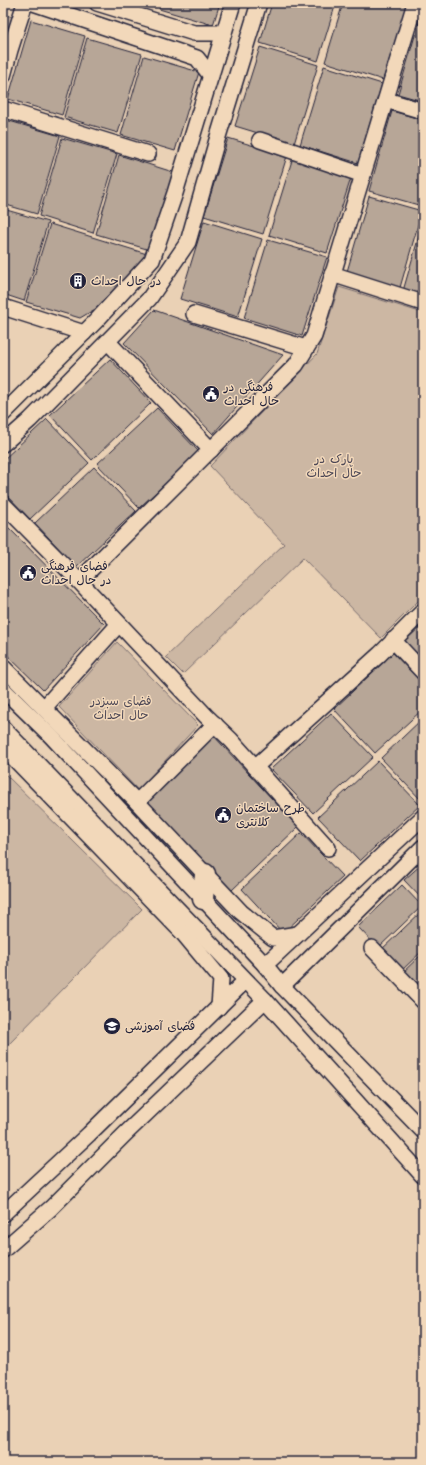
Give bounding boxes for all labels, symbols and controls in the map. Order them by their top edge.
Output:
building icon: در حال احداث [68,271,88,291]
place label: در حال احداث [91,272,161,291]
place label: فرهنگی در حال احداث [223,378,279,411]
public building icon: فرهنگی در حال احداث [201,384,221,404]
park label: پارک در حال احداث [306,450,362,483]
place label: فضای فرهنگی در حال احداث [41,557,111,590]
public building icon: فضای فرهنگی در حال احداث [18,563,38,583]
park label: فضای سبزدر حال احداث [89,692,152,725]
place label: طرح ساختمان کلانتری [236,799,305,832]
public building icon: طرح ساختمان کلانتری [213,805,233,825]
school or university icon: فضای آموزشی [102,1016,122,1036]
place label: فضای آموزشی [125,1017,195,1036]

